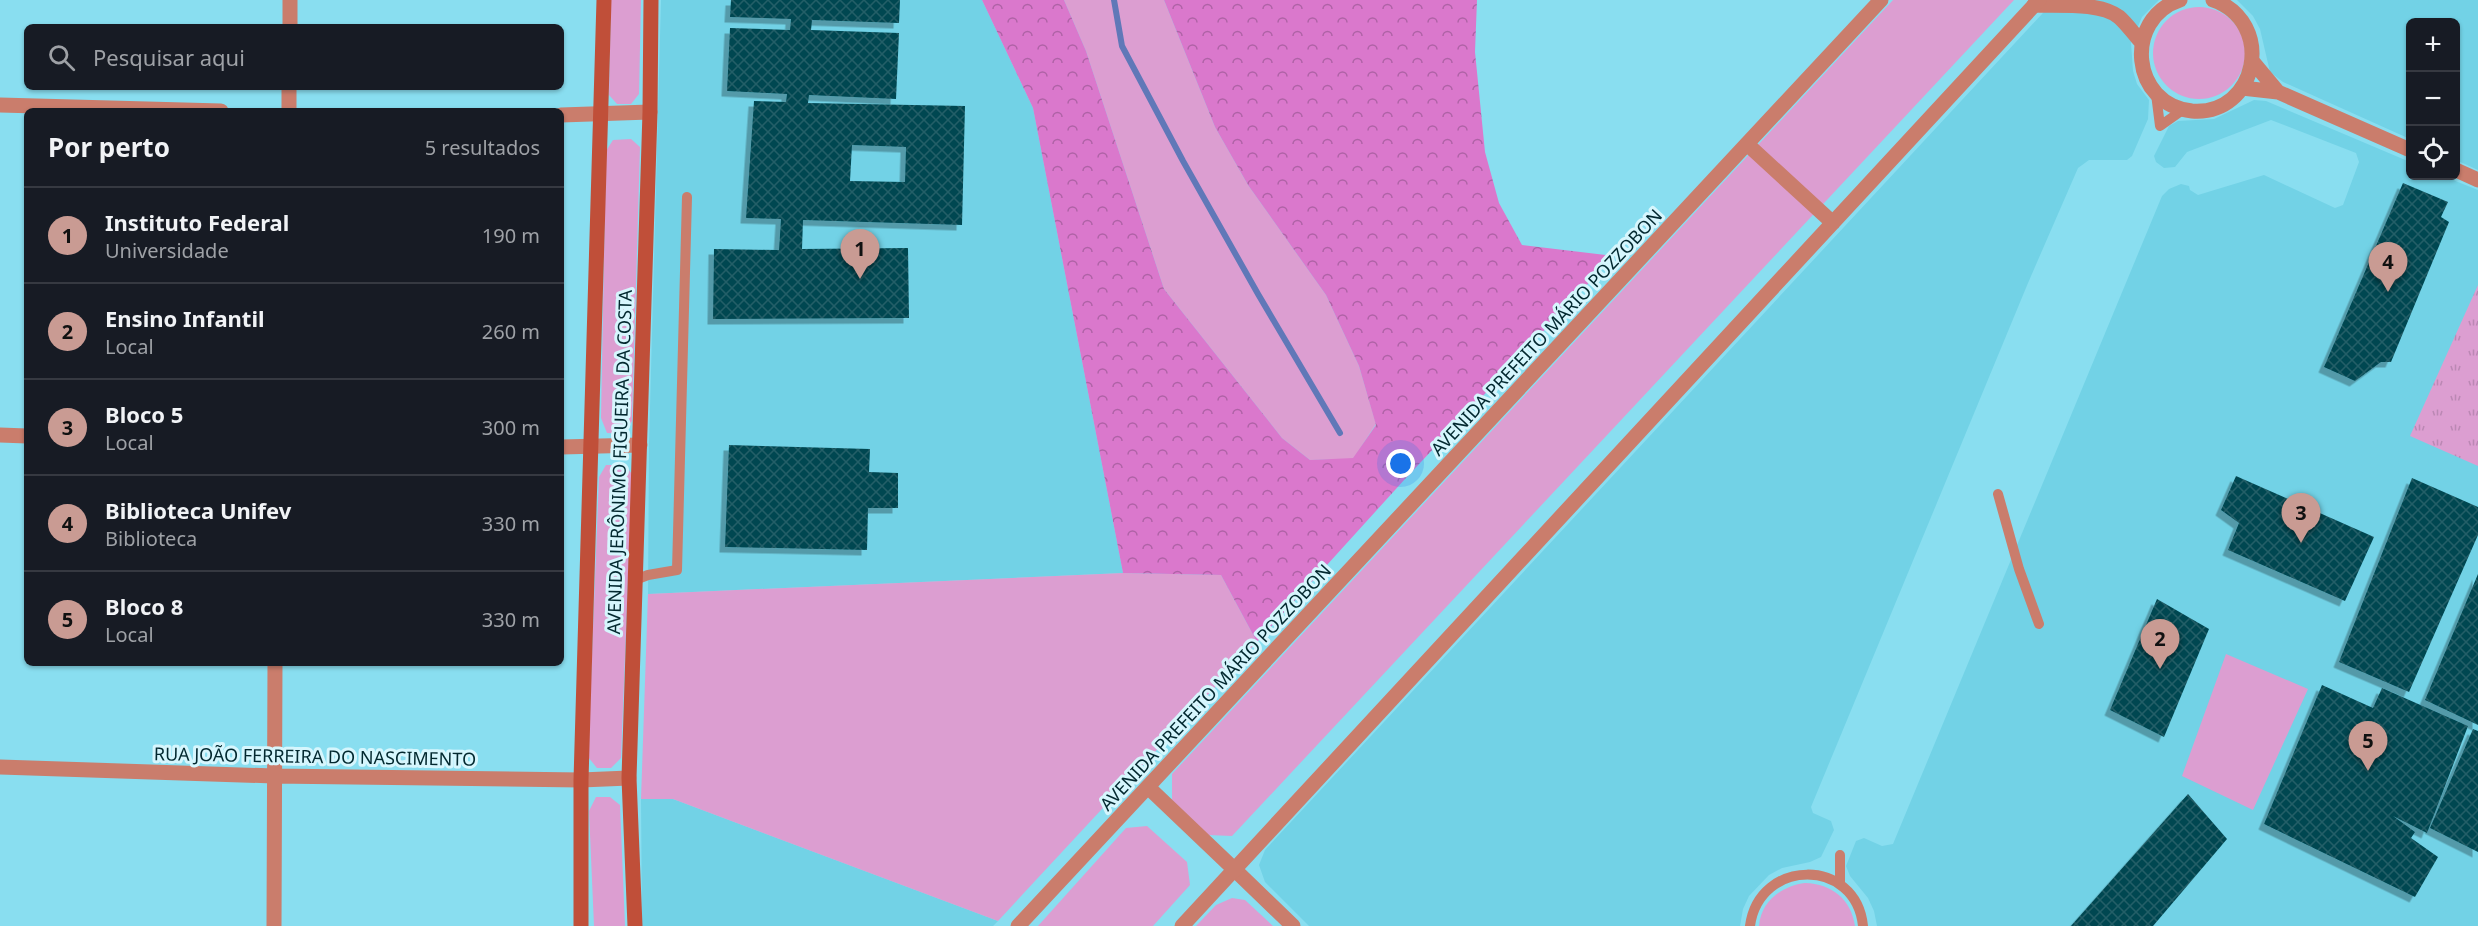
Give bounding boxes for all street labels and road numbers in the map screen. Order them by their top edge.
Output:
street label: AVENIDA PREFEITO MÁRIO POZZOBON [1425,204,1667,460]
street label: AVENIDA JERÔNIMO FIGUEIRA DA COSTA [601,289,637,635]
street label: AVENIDA PREFEITO MÁRIO POZZOBON [1094,559,1336,815]
street label: RUA JOÃO FERREIRA DO NASCIMENTO [154,741,476,771]

